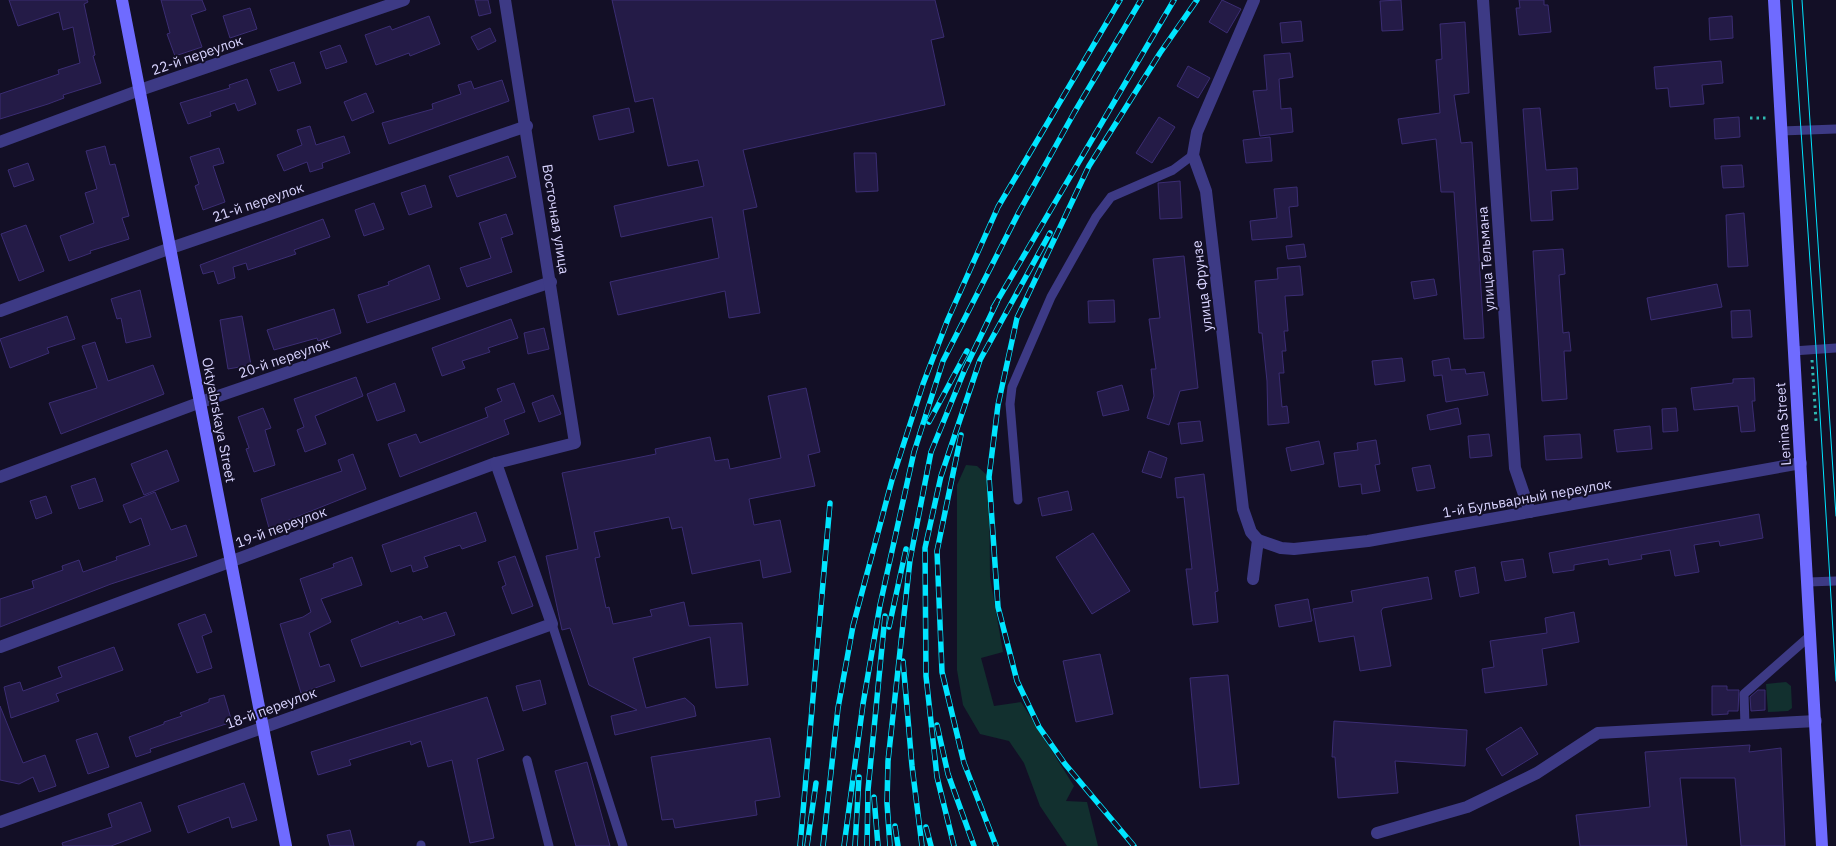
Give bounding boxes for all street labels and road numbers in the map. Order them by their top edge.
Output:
street label: 22-й переулок [149,31,245,79]
street label: Восточная улица [538,163,574,276]
street label: 21-й переулок [210,178,306,226]
street label: улица Тельмана [1473,205,1499,312]
street label: улица Фрунзе [1187,239,1217,333]
street label: 20-й переулок [236,334,332,382]
street label: Oktyabrskaya Street [198,356,240,484]
street label: Lenina Street [1771,382,1795,466]
street label: 1-й Бульварный переулок [1441,474,1613,522]
street label: 19-й переулок [233,502,329,552]
street label: 18-й переулок [223,683,319,733]

